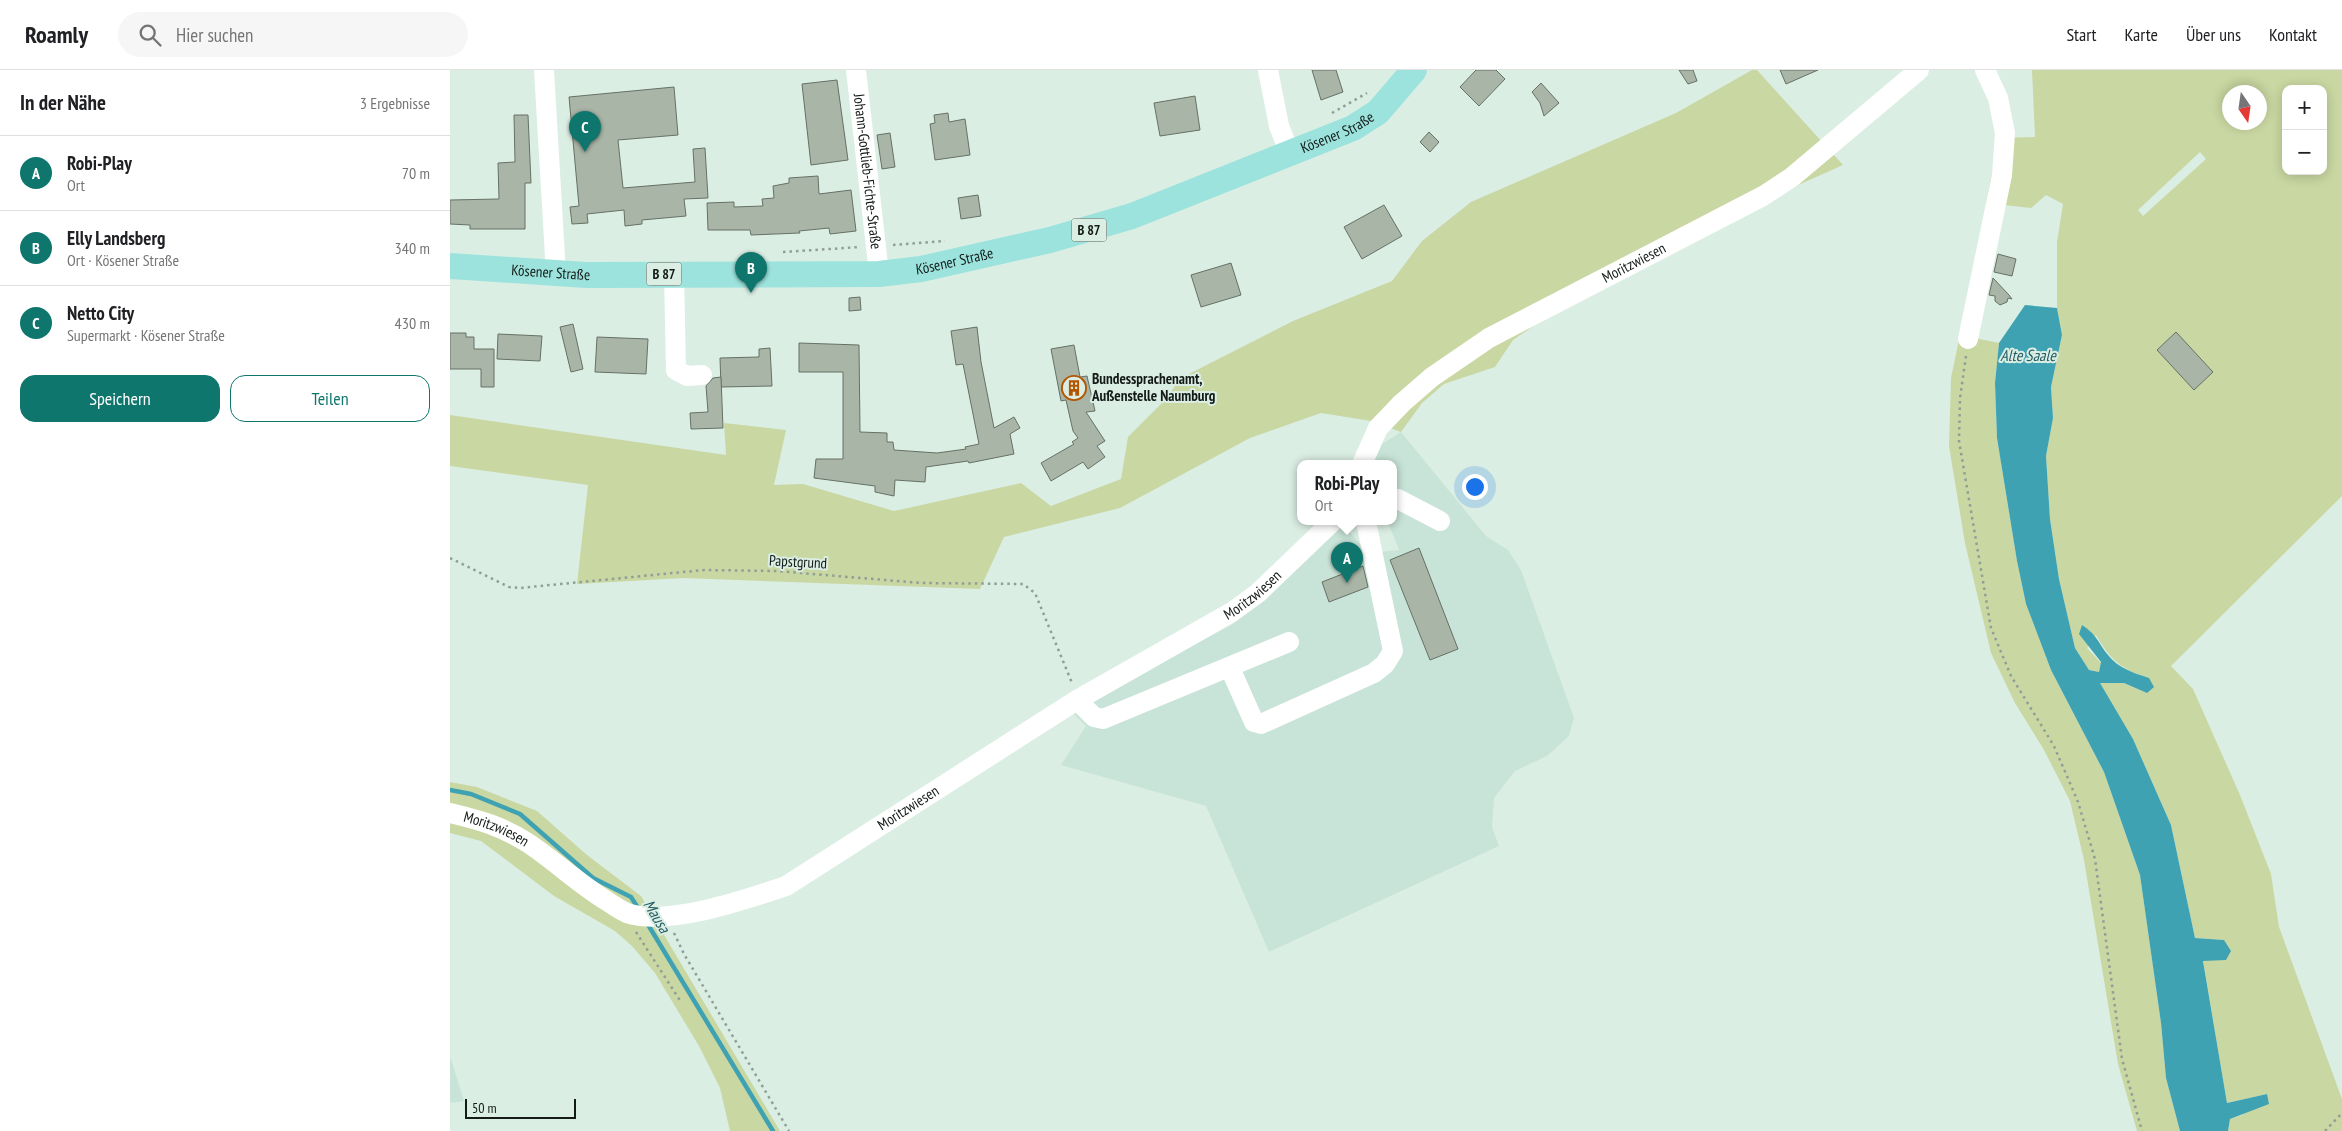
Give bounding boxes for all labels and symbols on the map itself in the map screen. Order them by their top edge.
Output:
north arrow [2222,85,2267,130]
street label: Johann-Gottlieb-Fichte-Straße [850,91,886,250]
street label: Kösener Straße [1298,107,1378,157]
pin: C [569,111,601,152]
road number: B 87 [1072,218,1106,242]
street label: Moritzwiesen [1599,238,1669,287]
street label: Kösener Straße [915,243,995,279]
pin: B [735,252,767,293]
street label: Kösener Straße [511,260,590,284]
road number: B 87 [646,262,682,285]
water label: Alte Saale [2000,345,2057,365]
place label: Bundessprachenamt, Außenstelle Naumburg [1091,369,1216,405]
building icon: Bundessprachenamt, Außenstelle Naumburg [1061,375,1087,401]
your location [1462,474,1488,500]
pin: A [1331,542,1363,583]
street label: Papstgrund [768,550,828,573]
street label: Moritzwiesen [1220,566,1285,624]
street label: Moritzwiesen [874,781,942,834]
street label: Moritzwiesen [462,807,533,850]
water label: Mausa [639,896,675,938]
scale bar [465,1096,576,1119]

